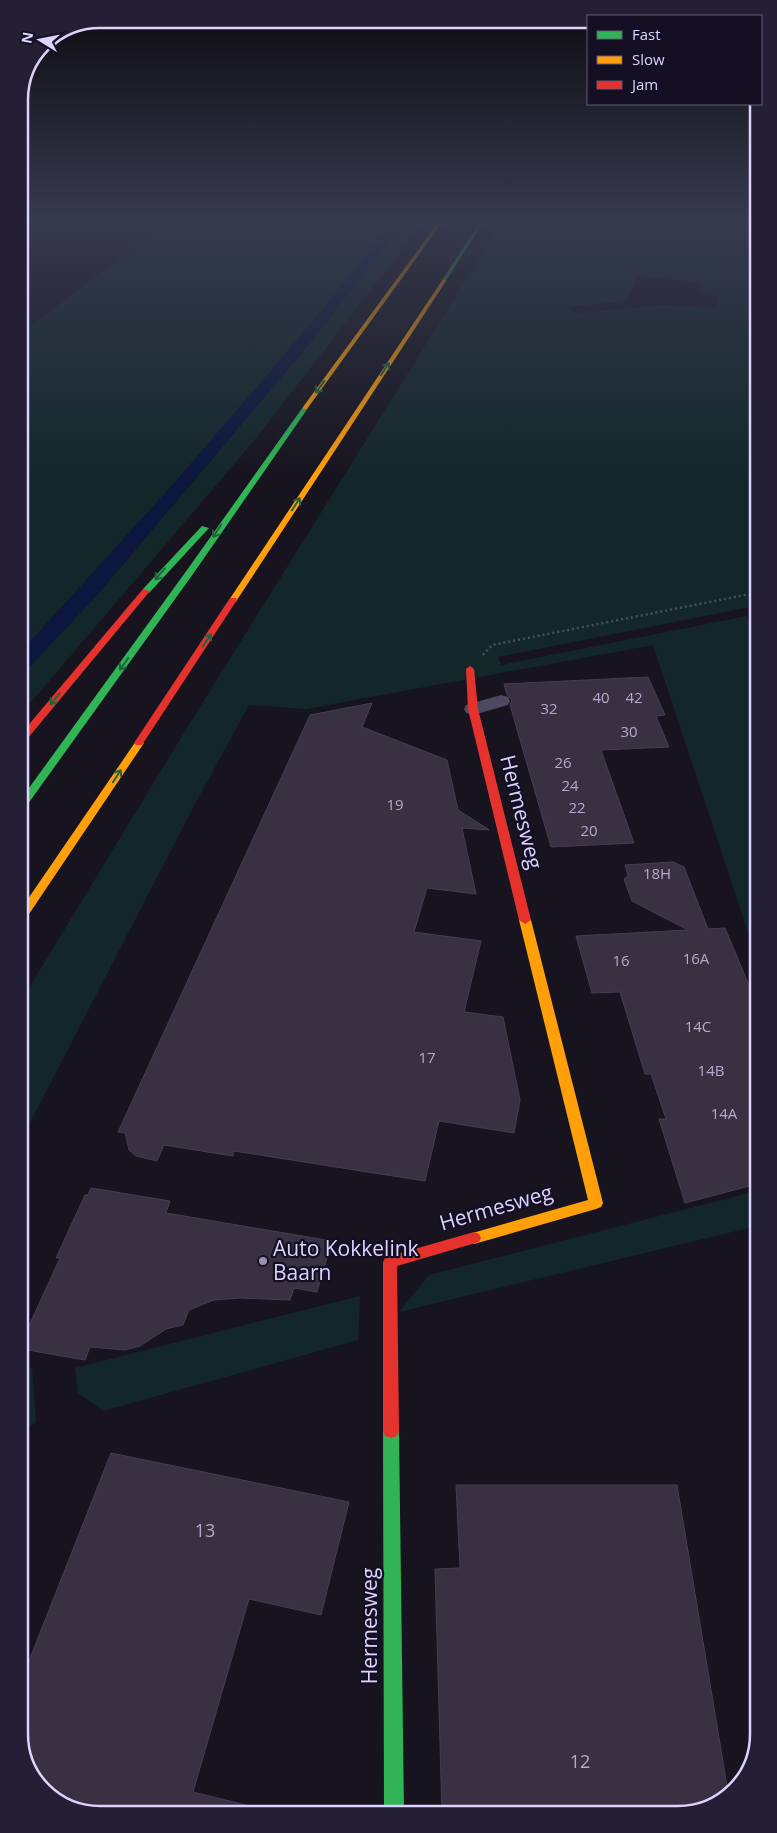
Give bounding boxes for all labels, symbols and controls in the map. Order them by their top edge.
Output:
north arrow [15,15,65,65]
legend [587,15,762,105]
text: Fast [632,24,661,44]
text: N [16,30,37,45]
text: Slow [632,49,665,69]
text: Jam [630,74,658,94]
one-way arrow [380,362,390,376]
one-way arrow [315,379,325,393]
one-way arrow [291,498,301,512]
one-way arrow [212,524,222,538]
one-way arrow [154,568,165,581]
one-way arrow [201,633,212,647]
one-way arrow [118,657,129,670]
house number: 40 [592,687,610,707]
house number: 42 [625,687,643,707]
one-way arrow [50,692,61,705]
house number: 32 [540,698,558,718]
house number: 30 [620,721,638,741]
street label: Hermesweg [494,752,550,872]
house number: 26 [554,752,572,772]
one-way arrow [112,769,122,783]
house number: 24 [561,775,579,795]
house number: 19 [386,794,404,814]
house number: 22 [568,797,586,817]
house number: 20 [580,820,598,840]
house number: 18H [643,863,671,883]
house number: 16A [683,948,710,968]
house number: 16 [612,950,630,970]
house number: 14C [685,1016,711,1036]
house number: 17 [418,1047,436,1067]
house number: 14B [698,1060,724,1080]
house number: 14A [711,1103,738,1123]
street label: Hermesweg [436,1178,556,1237]
place label: Auto Kokkelink Baarn [273,1234,419,1286]
marker: Auto Kokkelink Baarn [257,1255,269,1267]
house number: 13 [195,1518,215,1542]
street label: Hermesweg [355,1568,383,1684]
house number: 12 [570,1749,590,1773]

